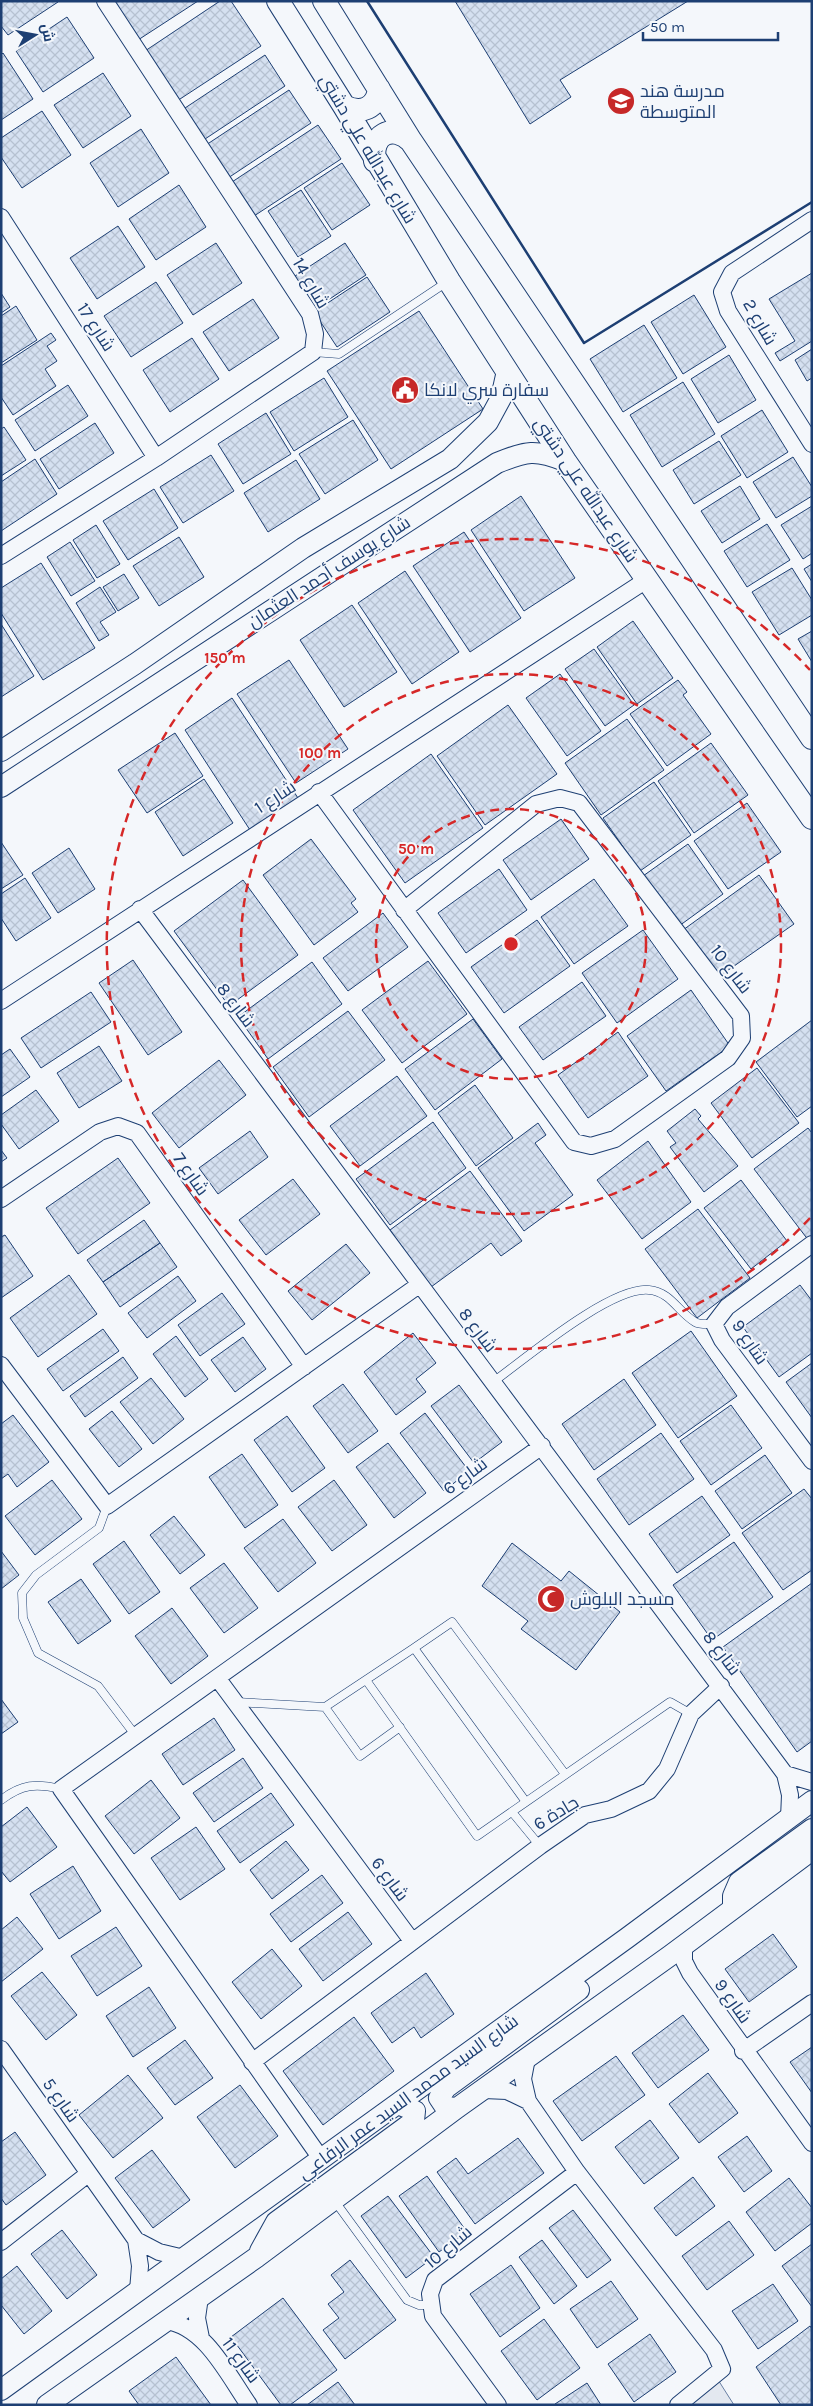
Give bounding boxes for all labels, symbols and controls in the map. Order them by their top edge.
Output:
north arrow [10,10,60,60]
scale bar [643,10,778,42]
text: 50 m [650,18,685,36]
text: ش [37,22,57,43]
street label: شارع عبدالله علي دشتي [312,70,422,229]
place label: مدرسة هند المتوسطة [640,80,725,123]
school or university icon: مدرسة هند المتوسطة [606,86,636,116]
street label: شارع 14 [287,254,334,313]
street label: شارع 2 [737,295,782,349]
street label: شارع 17 [71,299,120,356]
public building icon: سفارة سري لانكا [390,375,420,405]
place label: سفارة سري لانكا [424,379,549,404]
street label: شارع عبدالله علي دشتي [527,413,644,568]
street label: شارع يوسف أحمد العثمان [244,511,415,634]
text: 150 m [204,649,246,667]
text: 100 m [299,744,341,762]
street label: شارع 1 [250,775,300,819]
text: 50 m [398,840,434,858]
centre of rings [502,935,520,953]
street label: شارع 10 [705,940,757,999]
street label: شارع 8 [211,978,260,1032]
street label: شارع 7 [168,1148,214,1200]
street label: شارع 8 [453,1303,502,1357]
street label: شارع 9 [726,1315,773,1369]
street label: شارع 6 [439,1453,492,1500]
mosque icon: مسجد البلوش [536,1584,566,1614]
place label: مسجد البلوش [570,1588,675,1610]
street label: شارع 8 [697,1626,746,1680]
street label: جادة 6 [529,1791,583,1835]
street label: شارع 6 [366,1853,413,1906]
street label: شارع 9 [709,1974,756,2028]
street label: شارع السيد محمد السيد عمر الرفاعي [294,2010,524,2187]
street label: شارع 5 [37,2073,84,2127]
street label: شارع 10 [420,2221,477,2274]
street label: شارع 11 [216,2333,265,2388]

